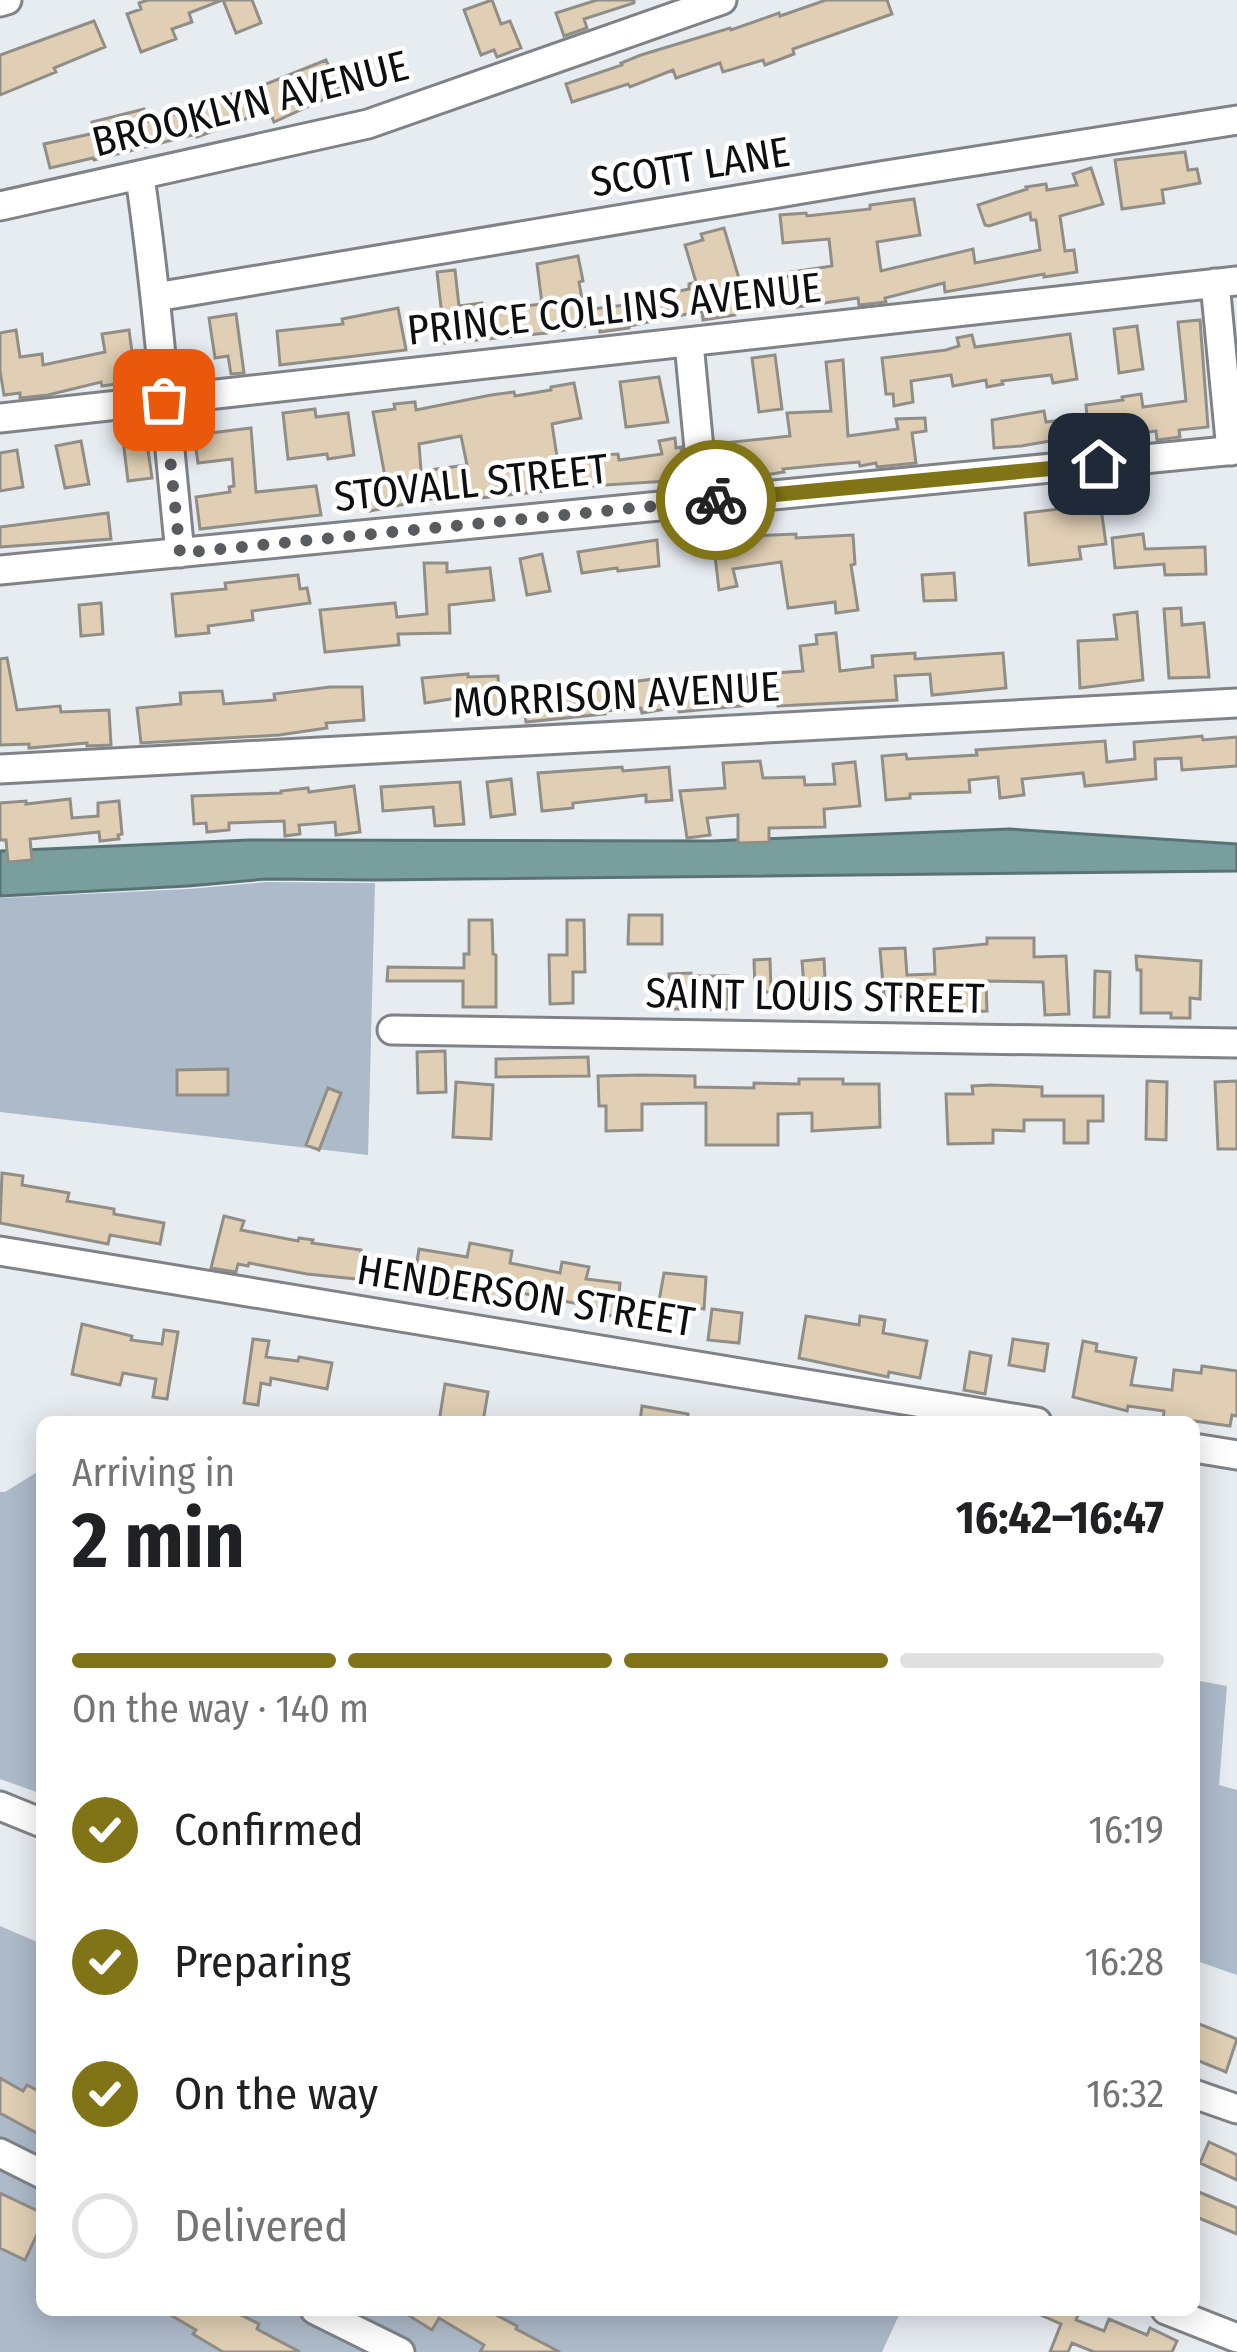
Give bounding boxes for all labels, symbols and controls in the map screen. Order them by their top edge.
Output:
street label: BROOKLYN AVENUE [87,41,413,167]
street label: SCOTT LANE [587,127,793,207]
street label: PRINCE COLLINS AVENUE [405,262,824,356]
pin [113,349,215,451]
icon: bag [131,367,197,433]
pin [1048,413,1150,515]
icon: home [1066,431,1132,497]
courier [656,440,776,560]
street label: STOVALL STREET [332,444,611,522]
icon: bike [683,467,749,533]
street label: MORRISON AVENUE [451,661,781,729]
street label: SAINT LOUIS STREET [645,968,986,1024]
street label: HENDERSON STREET [354,1245,699,1347]
text: Arriving in [72,1450,235,1496]
text: 16:42–16:47 [956,1491,1164,1545]
text: 2 min [72,1494,245,1588]
text: On the way · 140 m [72,1686,369,1732]
icon: check [72,1797,138,1863]
text: Confirmed [174,1803,364,1857]
text: 16:19 [1089,1807,1164,1853]
icon: check [72,1929,138,1995]
text: Preparing [174,1935,351,1989]
text: 16:28 [1084,1939,1164,1985]
icon: check [72,2061,138,2127]
text: On the way [174,2067,378,2121]
text: 16:32 [1086,2071,1164,2117]
text: Delivered [174,2199,348,2253]

